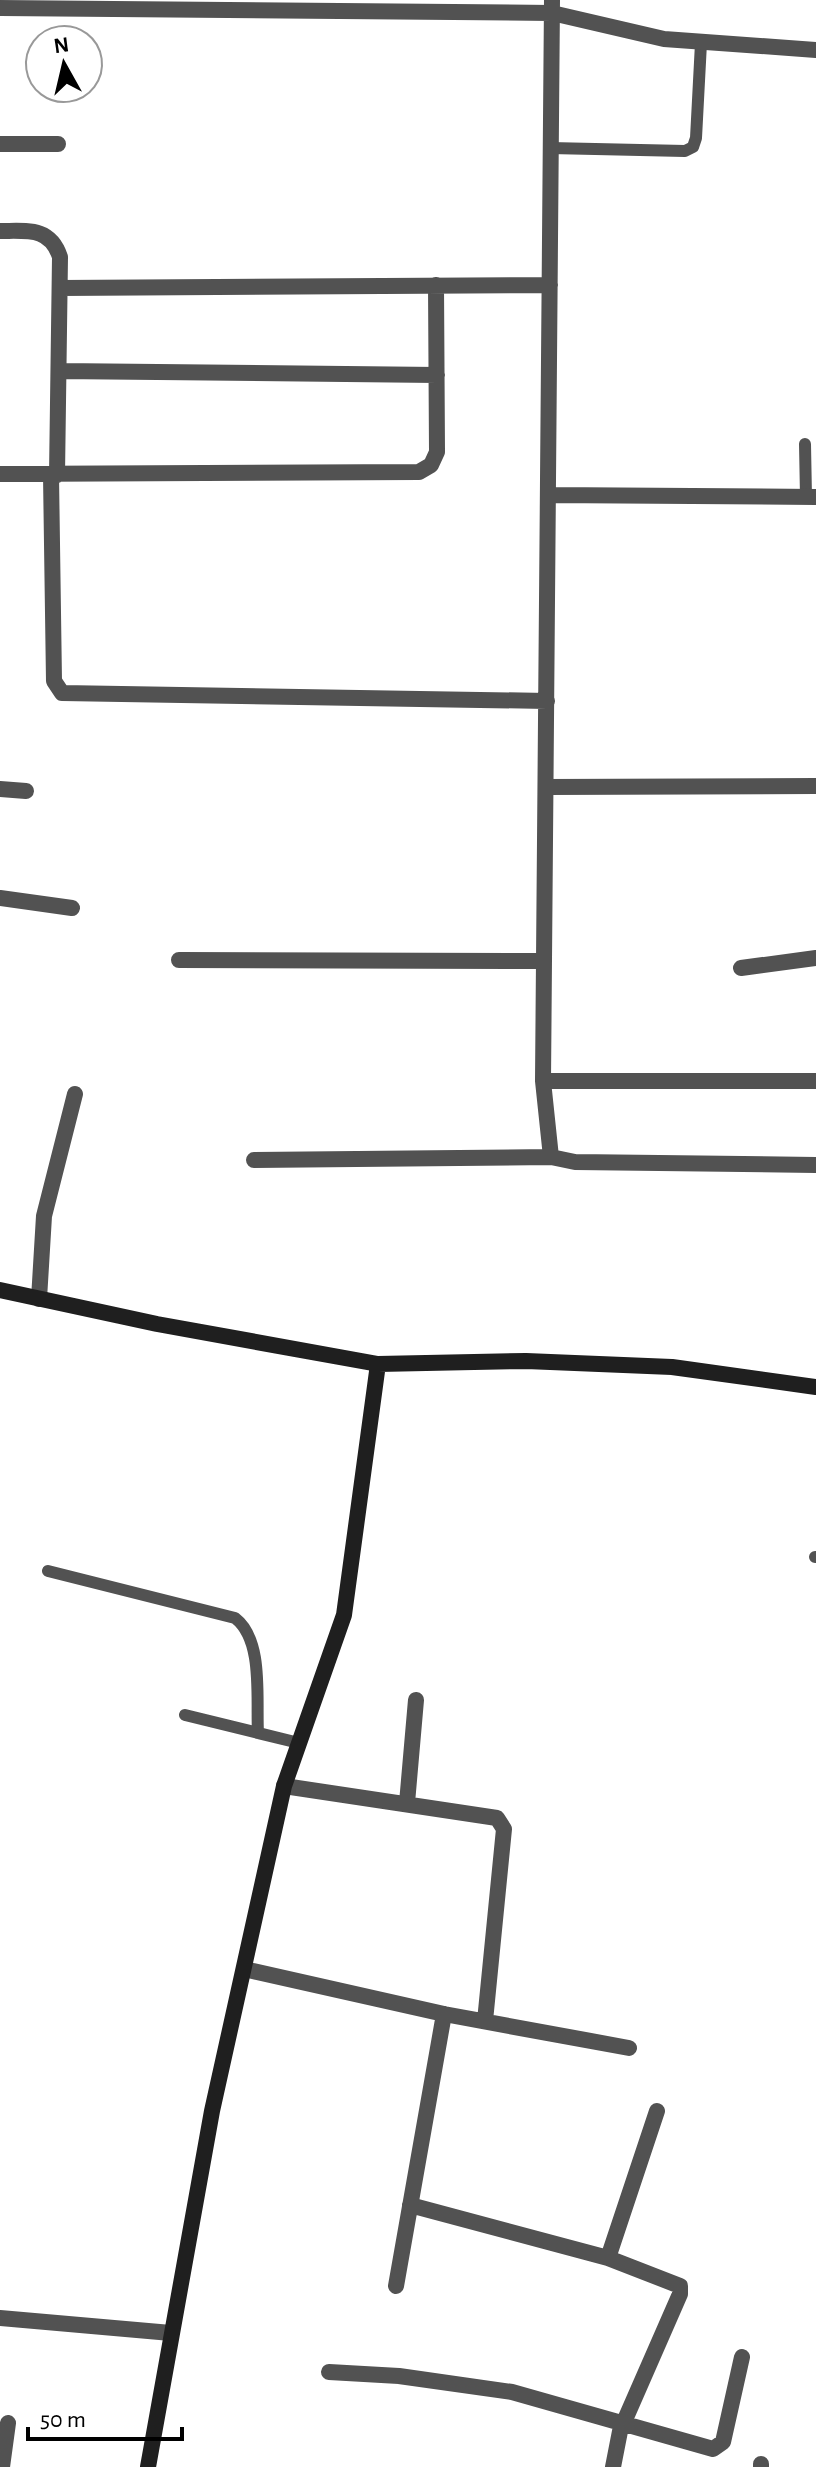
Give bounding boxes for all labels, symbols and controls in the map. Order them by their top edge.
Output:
north arrow [24,24,104,104]
text: N [52,33,70,57]
scale bar [28,2391,182,2441]
text: 50 m [40,2408,86,2432]

